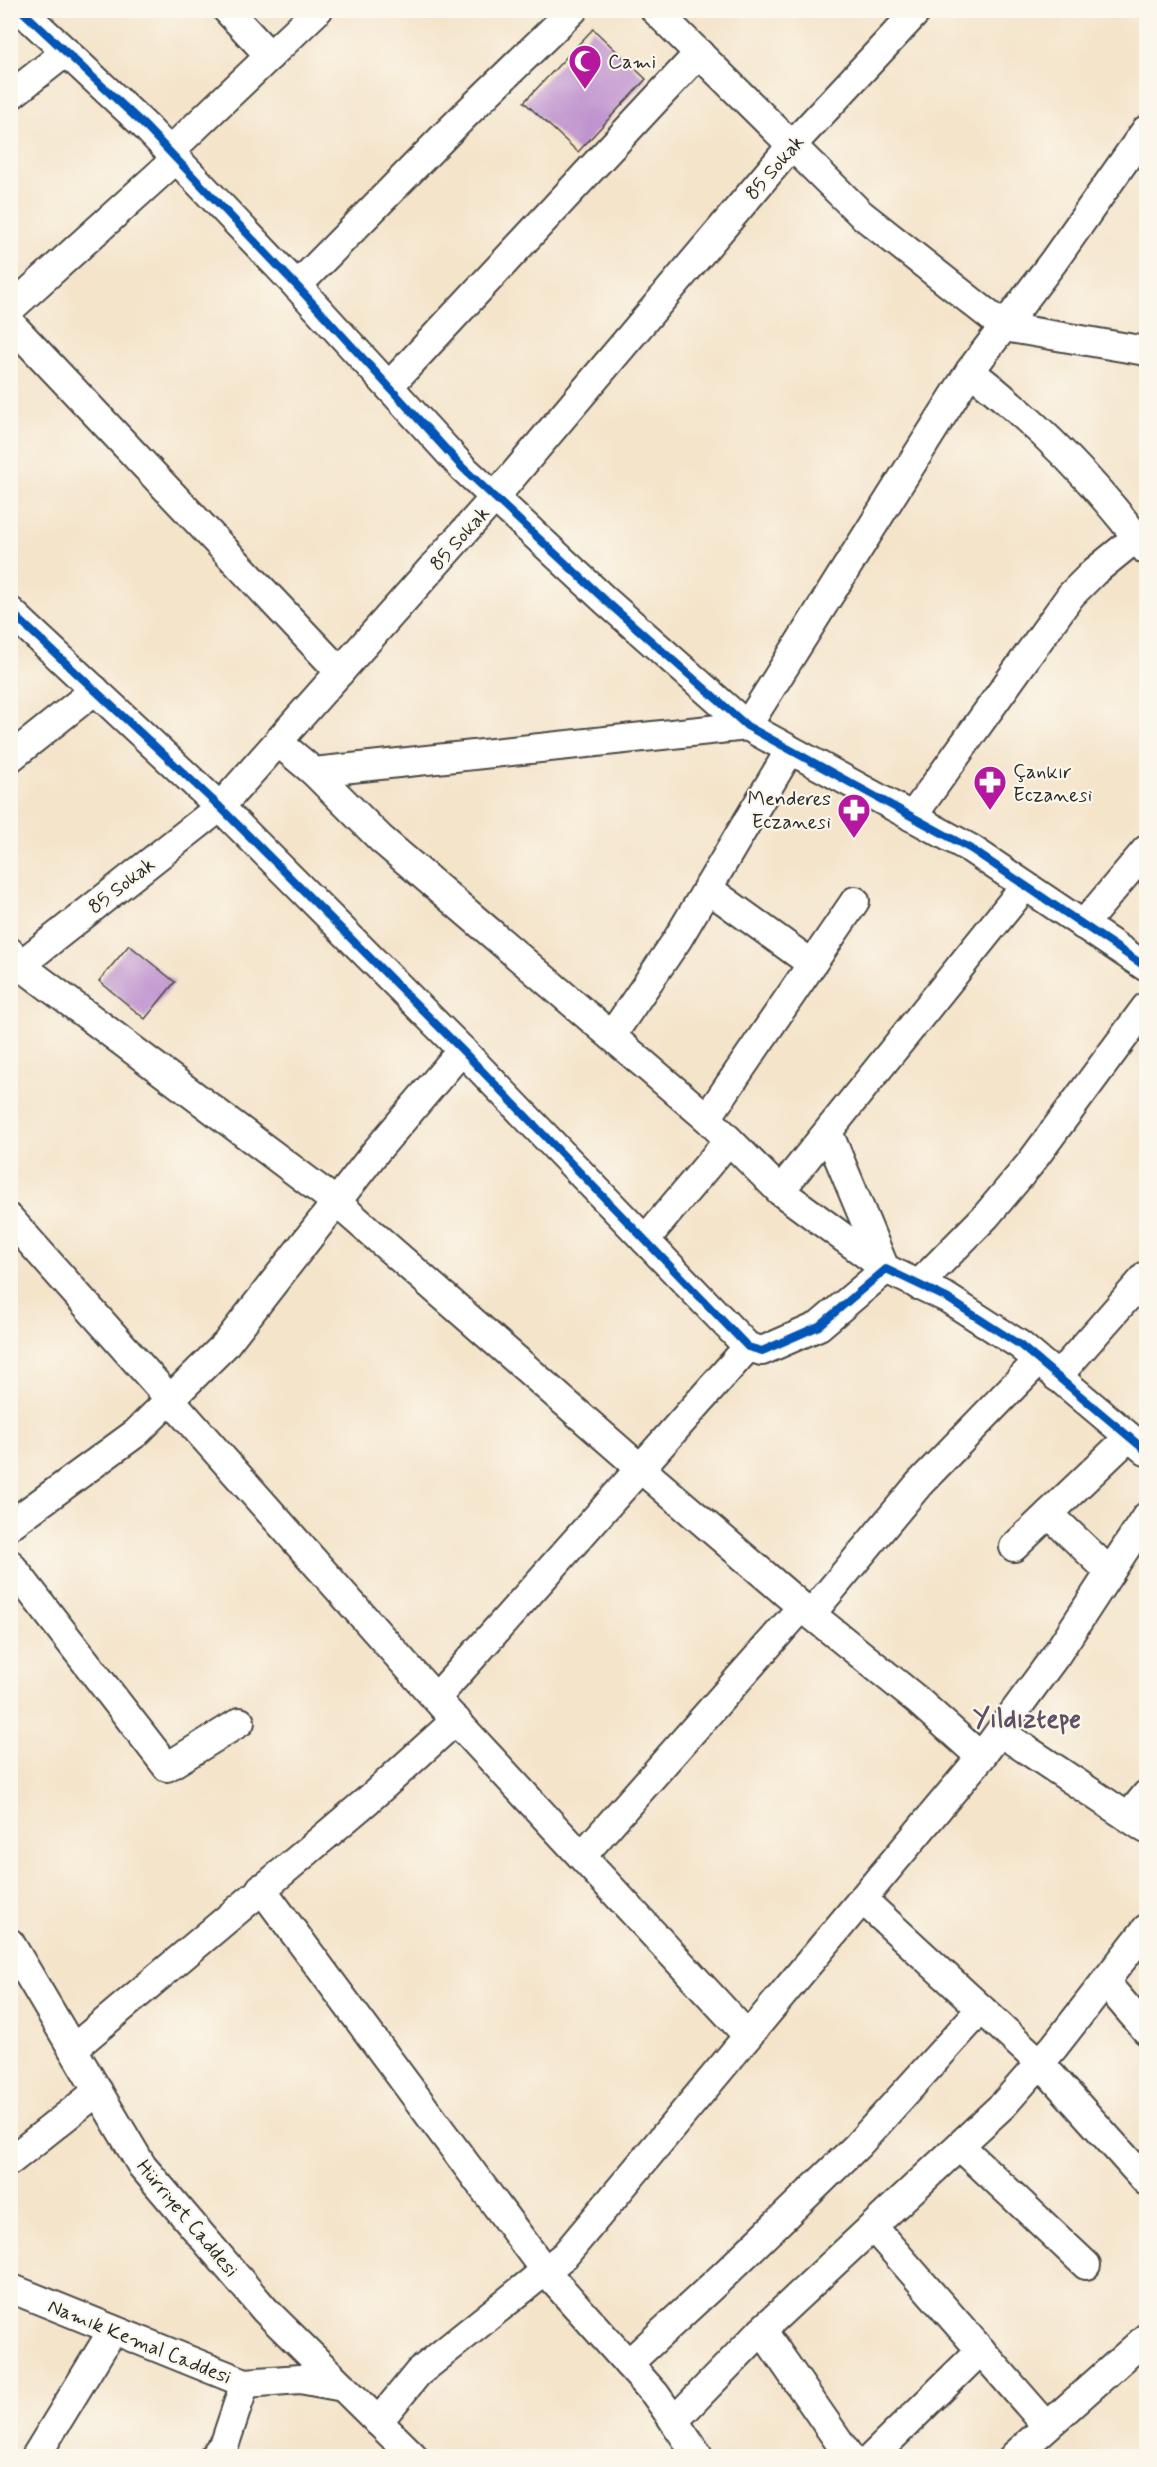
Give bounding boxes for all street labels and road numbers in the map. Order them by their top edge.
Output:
street label: 85 Sokak [739,130,811,206]
street label: 85 Sokak [424,501,496,577]
street label: 85 Sokak [83,852,161,921]
street label: Hürriyet Caddesi [130,2154,244,2284]
street label: Namık Kemal Caddesi [44,2293,235,2392]

